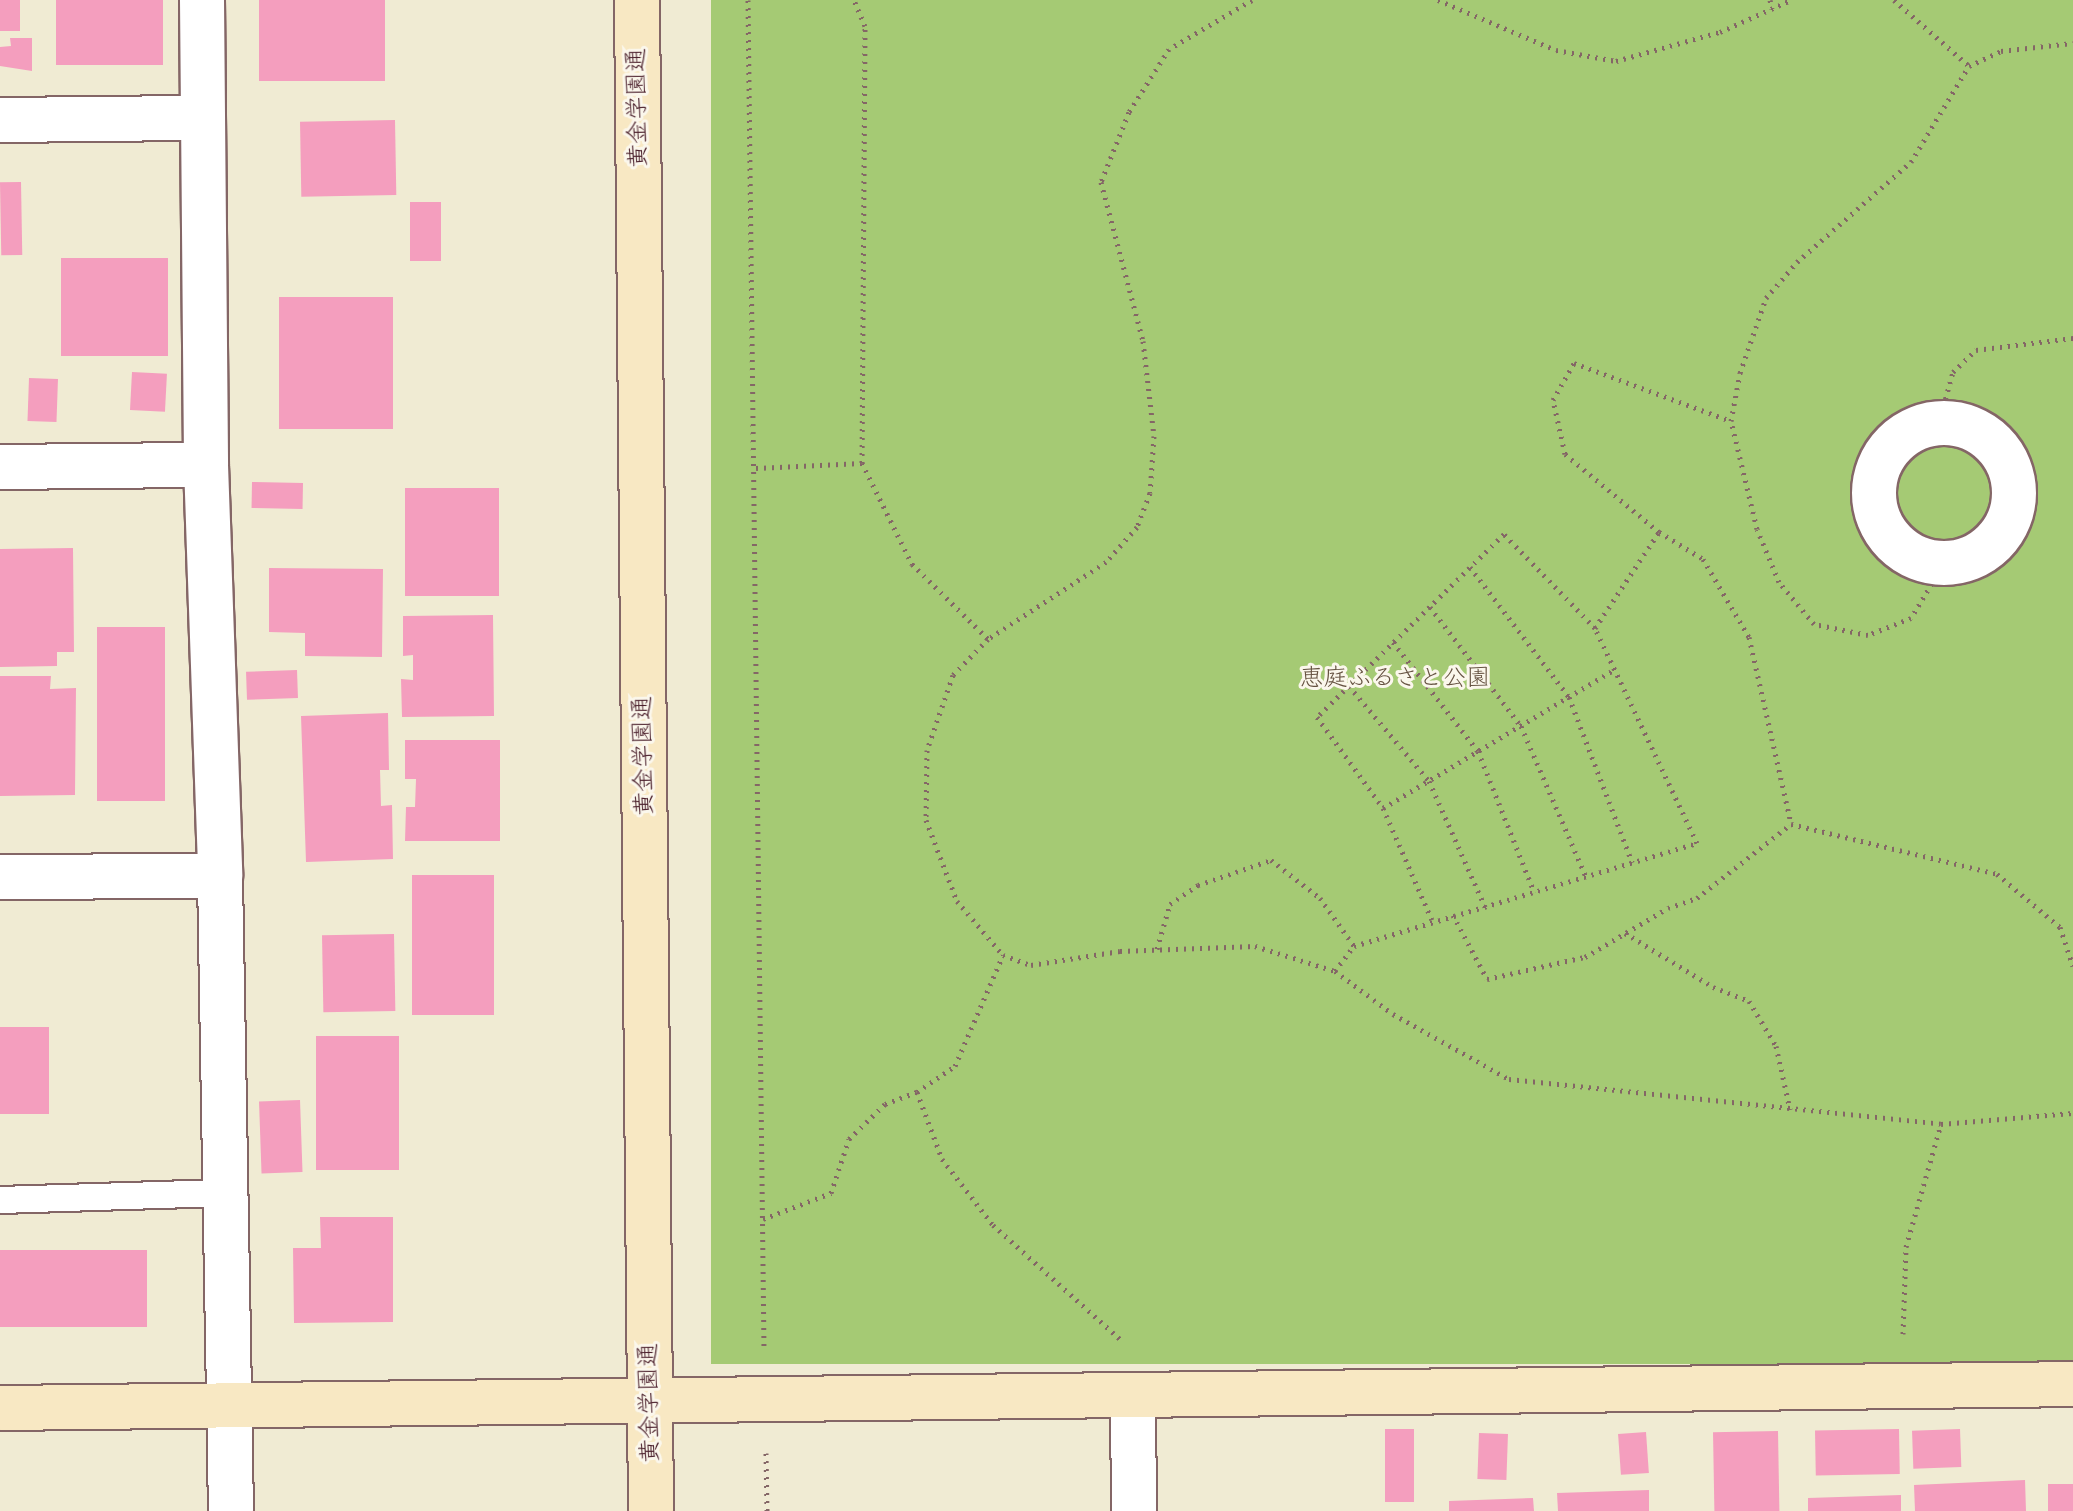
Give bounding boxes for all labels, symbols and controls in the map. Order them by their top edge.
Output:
street label: 黄金学園通 [623,48,653,168]
park label: 恵庭ふるさと公園 [1299,665,1491,693]
street label: 黄金学園通 [629,696,659,816]
street label: 黄金学園通 [635,1343,665,1463]

